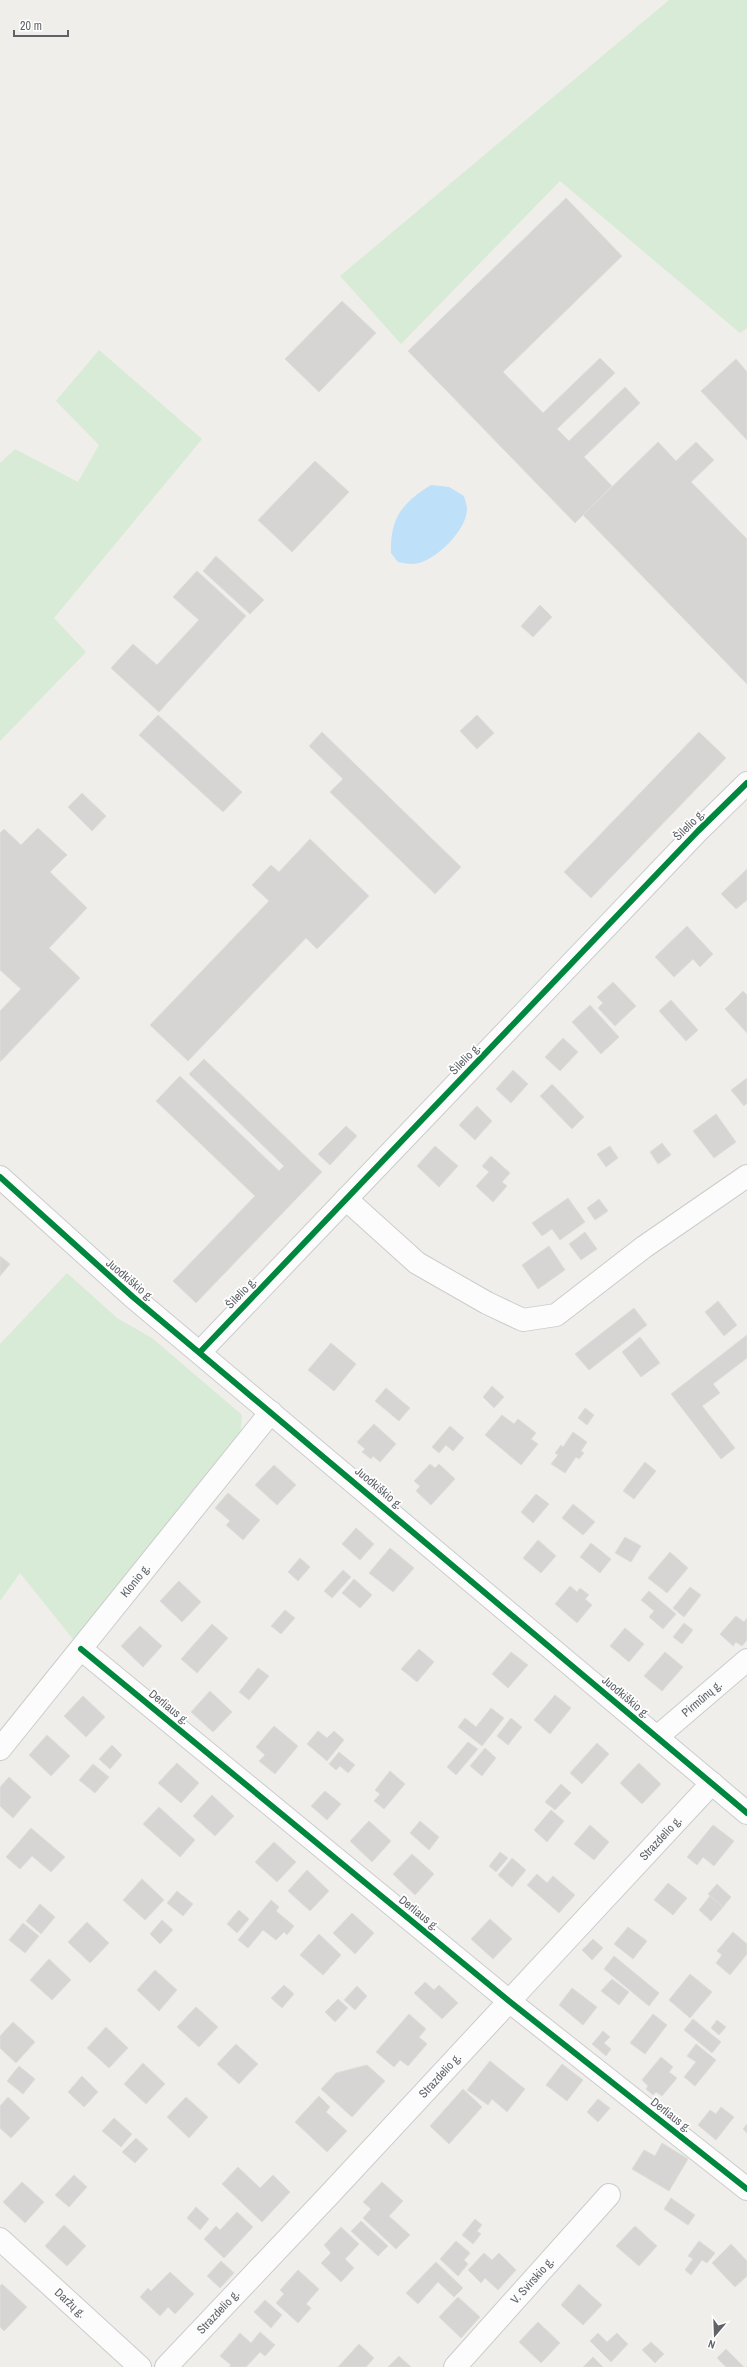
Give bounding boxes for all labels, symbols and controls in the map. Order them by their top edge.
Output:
scale bar [14,12,68,38]
text: 20 m [20,18,42,34]
street label: Šilelio g. [670,806,708,844]
street label: Šilelio g. [446,1040,484,1078]
street label: Juodkiškio g. [103,1255,157,1305]
street label: Šilelio g. [222,1274,260,1312]
street label: Juodkiškio g. [352,1463,406,1513]
street label: Klonio g. [117,1560,154,1601]
street label: Juodkiškio g. [599,1672,653,1722]
street label: Pirmūnų g. [678,1677,725,1720]
street label: Derliaus g. [145,1686,193,1728]
street label: Strazdelio g. [636,1813,685,1864]
street label: Derliaus g. [395,1892,443,1934]
street label: Strazdelio g. [415,2050,465,2101]
street label: Derliaus g. [647,2094,695,2136]
street label: V. Svirskio g. [507,2254,558,2307]
street label: Daržų g. [51,2285,89,2322]
street label: Strazdelio g. [193,2286,243,2337]
north arrow [695,2315,735,2355]
text: N [706,2337,717,2352]

